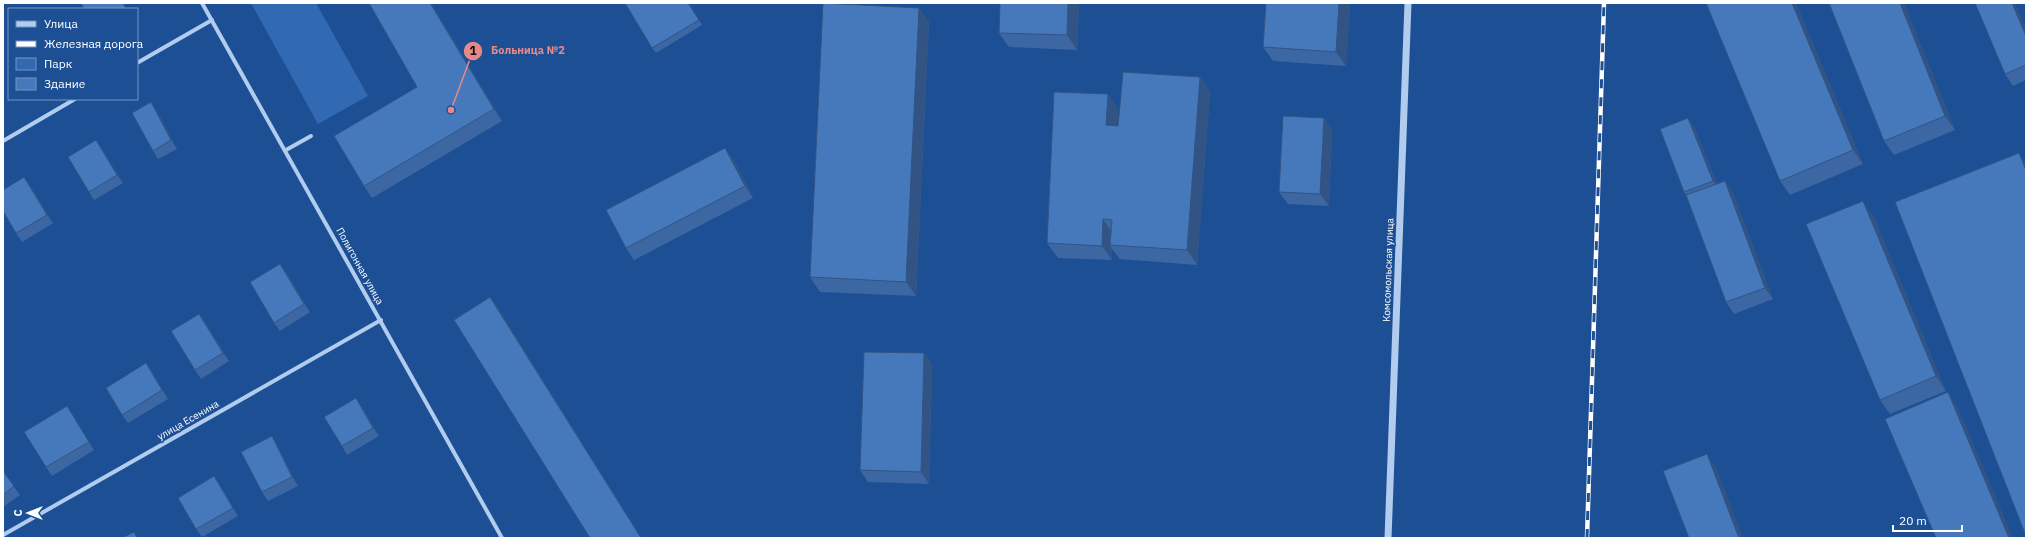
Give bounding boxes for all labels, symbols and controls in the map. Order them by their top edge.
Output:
legend [8,8,138,100]
text: Улица [44,16,78,31]
text: Железная дорога [44,36,144,51]
callout: Больница №2 [463,39,573,62]
text: 1 [469,43,477,58]
text: Больница №2 [491,43,565,57]
text: Парк [44,56,73,71]
text: Здание [44,76,86,91]
street label: Комсомольская улица [1380,217,1396,322]
street label: Полигонная улица [333,225,387,307]
street label: улица Есенина [155,397,222,443]
north arrow [8,493,48,533]
scale bar [1893,507,1962,533]
text: С [11,509,25,517]
text: 20 m [1899,513,1927,528]

